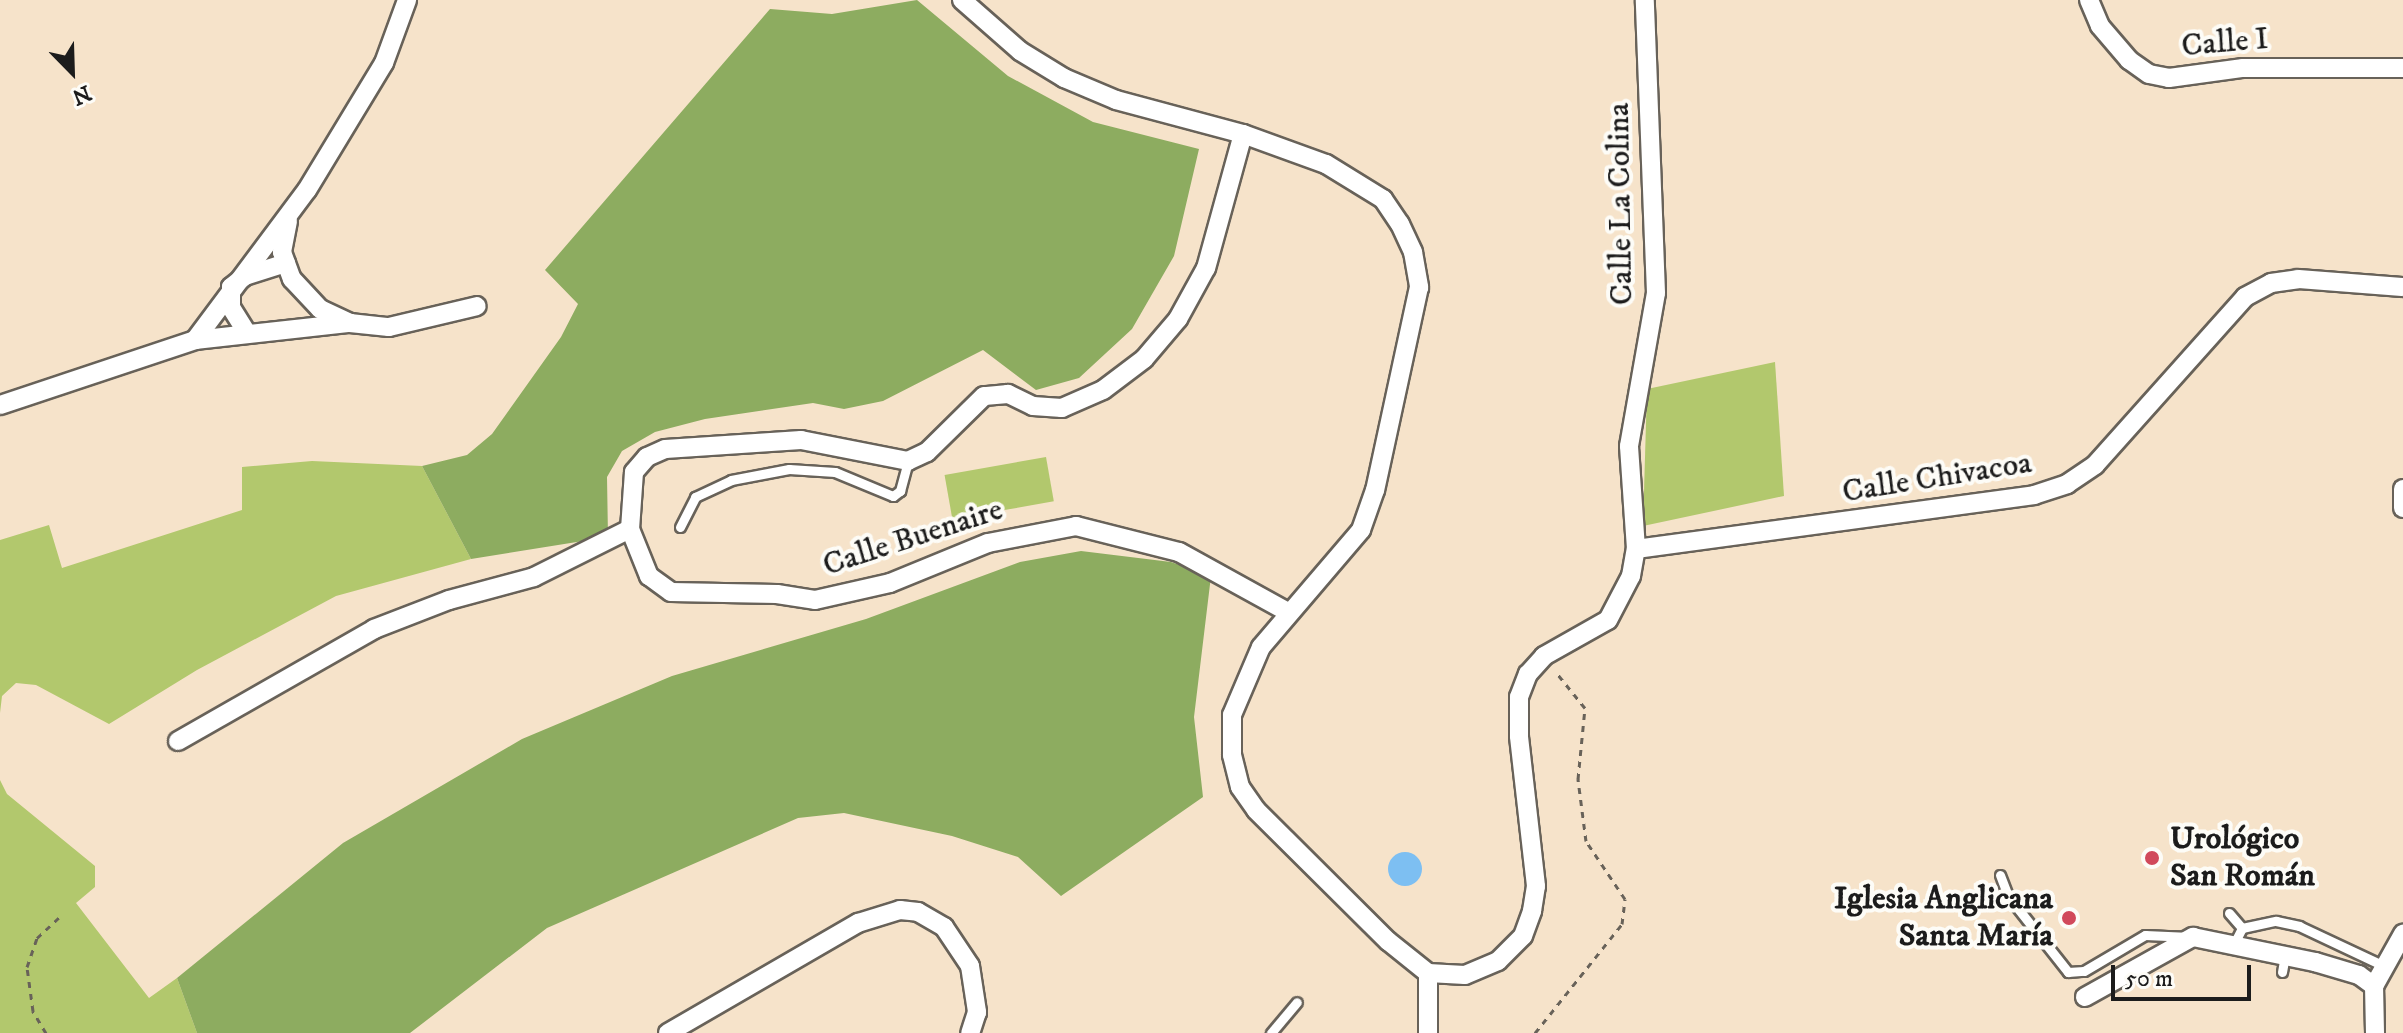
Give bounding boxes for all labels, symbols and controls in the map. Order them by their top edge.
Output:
street label: Calle I [2180,20,2270,66]
north arrow [32,32,112,112]
text: N [68,79,95,111]
street label: Calle La Colina [1600,102,1642,306]
street label: Calle Chivacoa [1840,444,2034,512]
street label: Calle Buenaire [818,491,1008,585]
place label: Urológico San Román [2170,821,2315,896]
marker: Urológico San Román [2141,847,2163,869]
place label: Iglesia Anglicana Santa María [1834,881,2053,956]
marker: Iglesia Anglicana Santa María [2060,909,2078,927]
scale bar [2115,949,2255,999]
text: 50 m [2125,964,2173,994]

